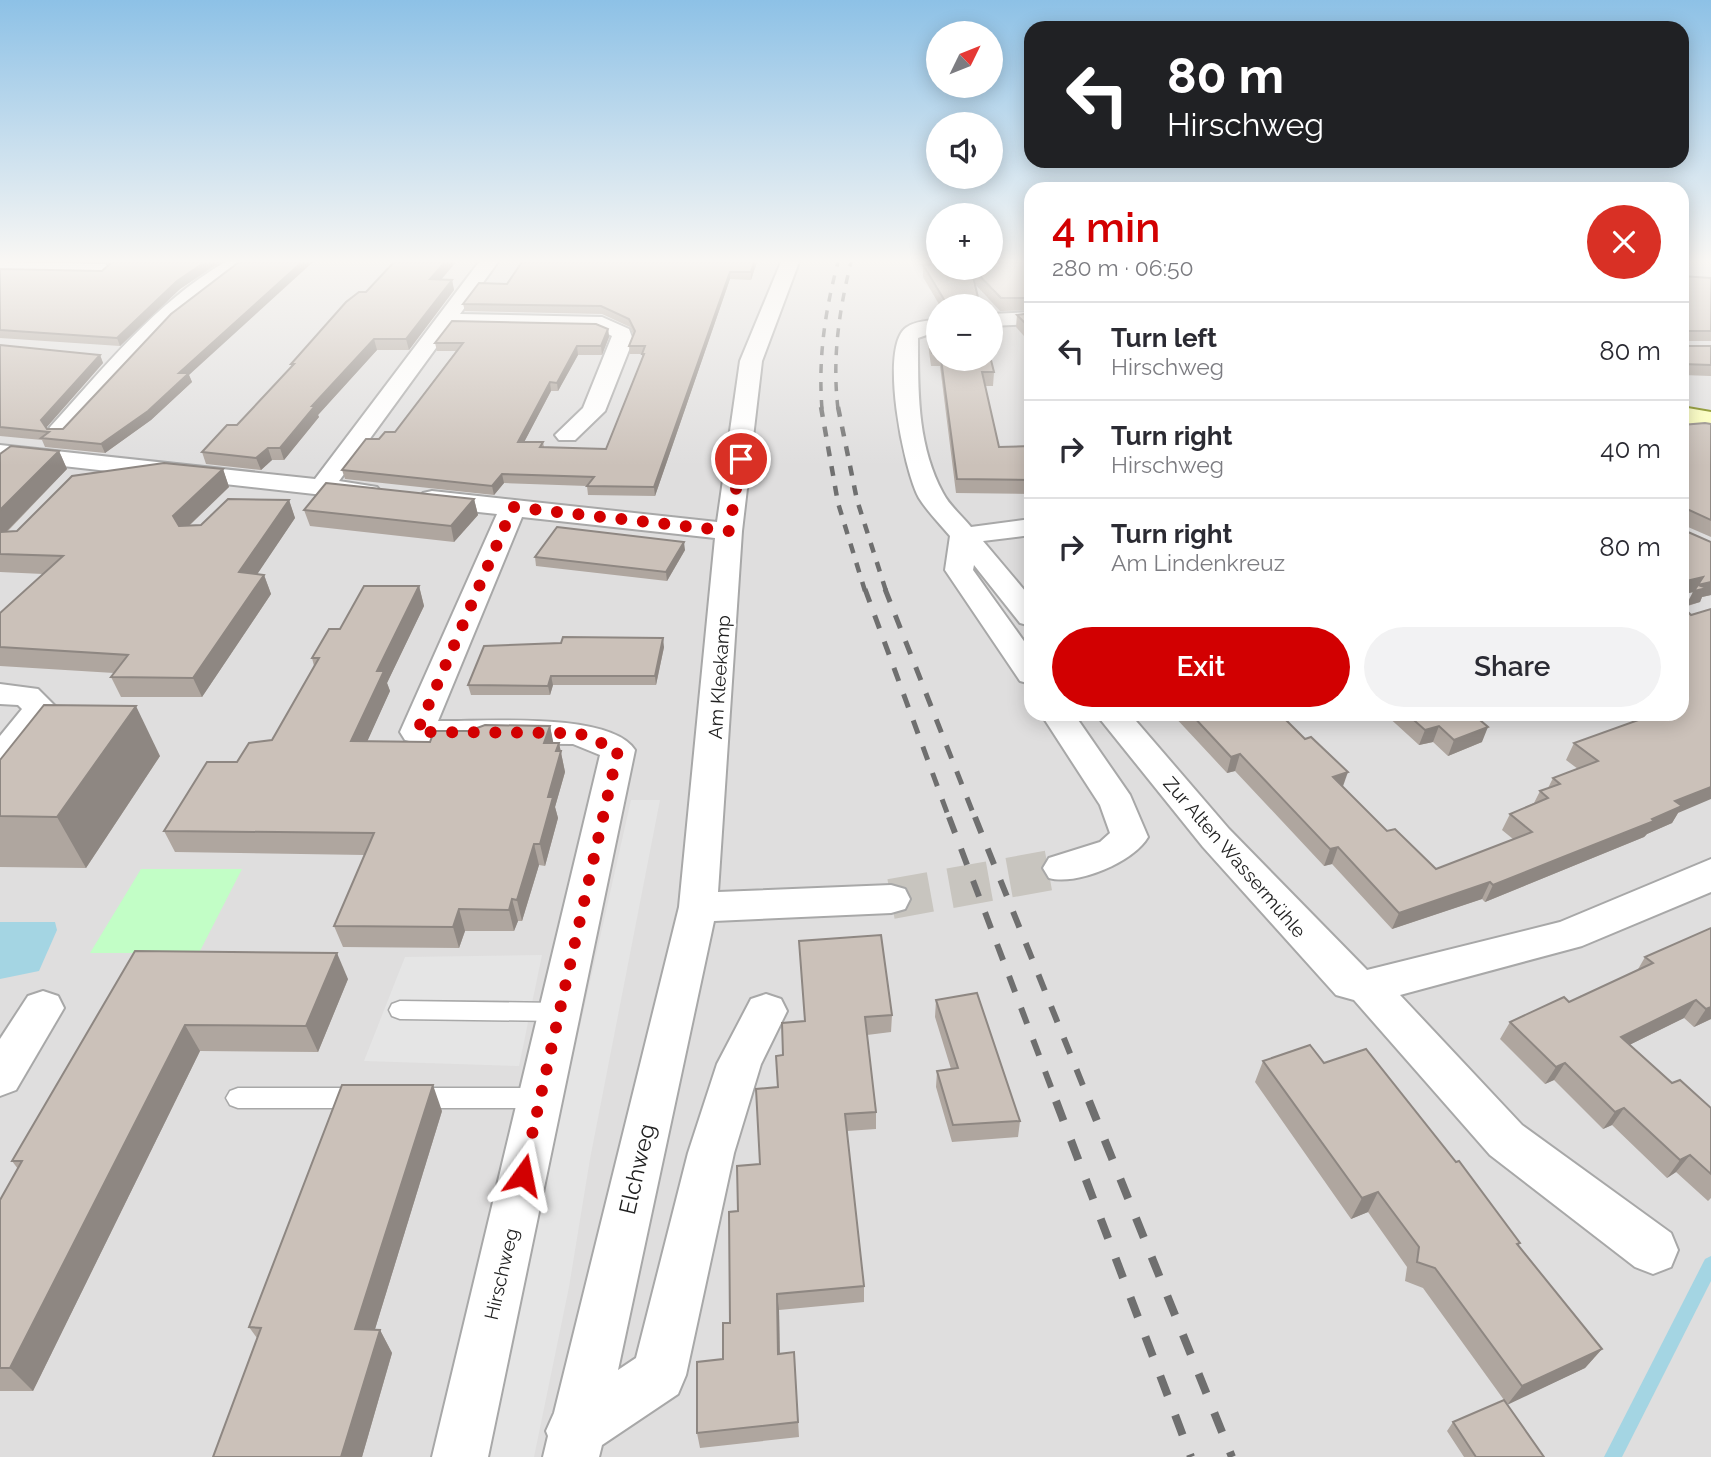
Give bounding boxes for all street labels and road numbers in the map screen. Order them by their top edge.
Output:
street label: Am Kleekamp [704,614,734,740]
street label: Zur Alten Wassermühle [1159,772,1311,942]
street label: Elchweg [613,1121,660,1217]
street label: Hirschweg [480,1226,522,1322]

